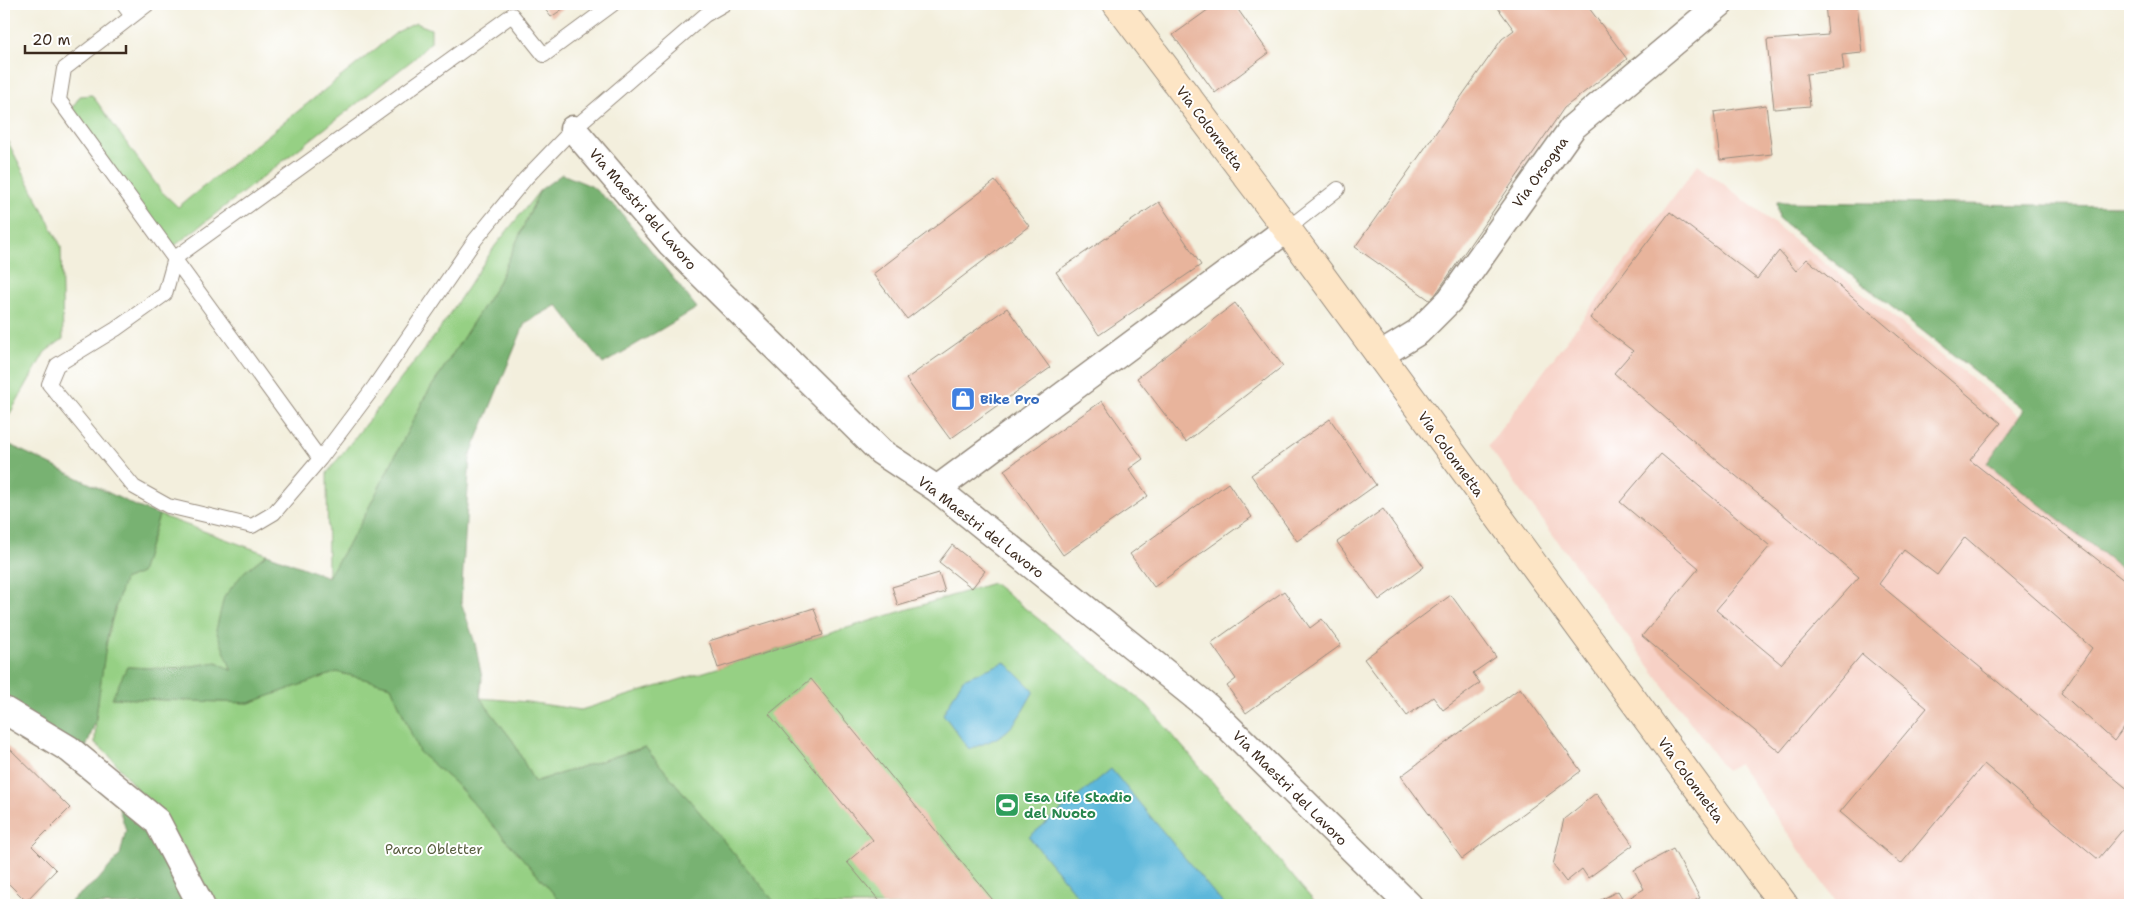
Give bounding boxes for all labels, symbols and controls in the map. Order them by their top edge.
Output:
scale bar [25,22,126,54]
text: 20 m [32,30,71,50]
street label: Via Colonnetta [1172,82,1248,174]
street label: Via Orsogna [1508,133,1572,211]
street label: Via Maestri del Lavoro [585,144,701,274]
shop icon: Bike Pro [950,386,976,412]
place label: Bike Pro [980,390,1040,408]
street label: Via Colonnetta [1414,408,1488,500]
street label: Via Maestri del Lavoro [914,472,1048,582]
street label: Via Maestri del Lavoro [1229,727,1351,849]
street label: Via Colonnetta [1654,734,1728,826]
place label: Esa Life Stadio del Nuoto [1024,788,1132,822]
sports icon: Esa Life Stadio del Nuoto [994,792,1020,818]
park label: Parco Obletter [385,840,483,858]

